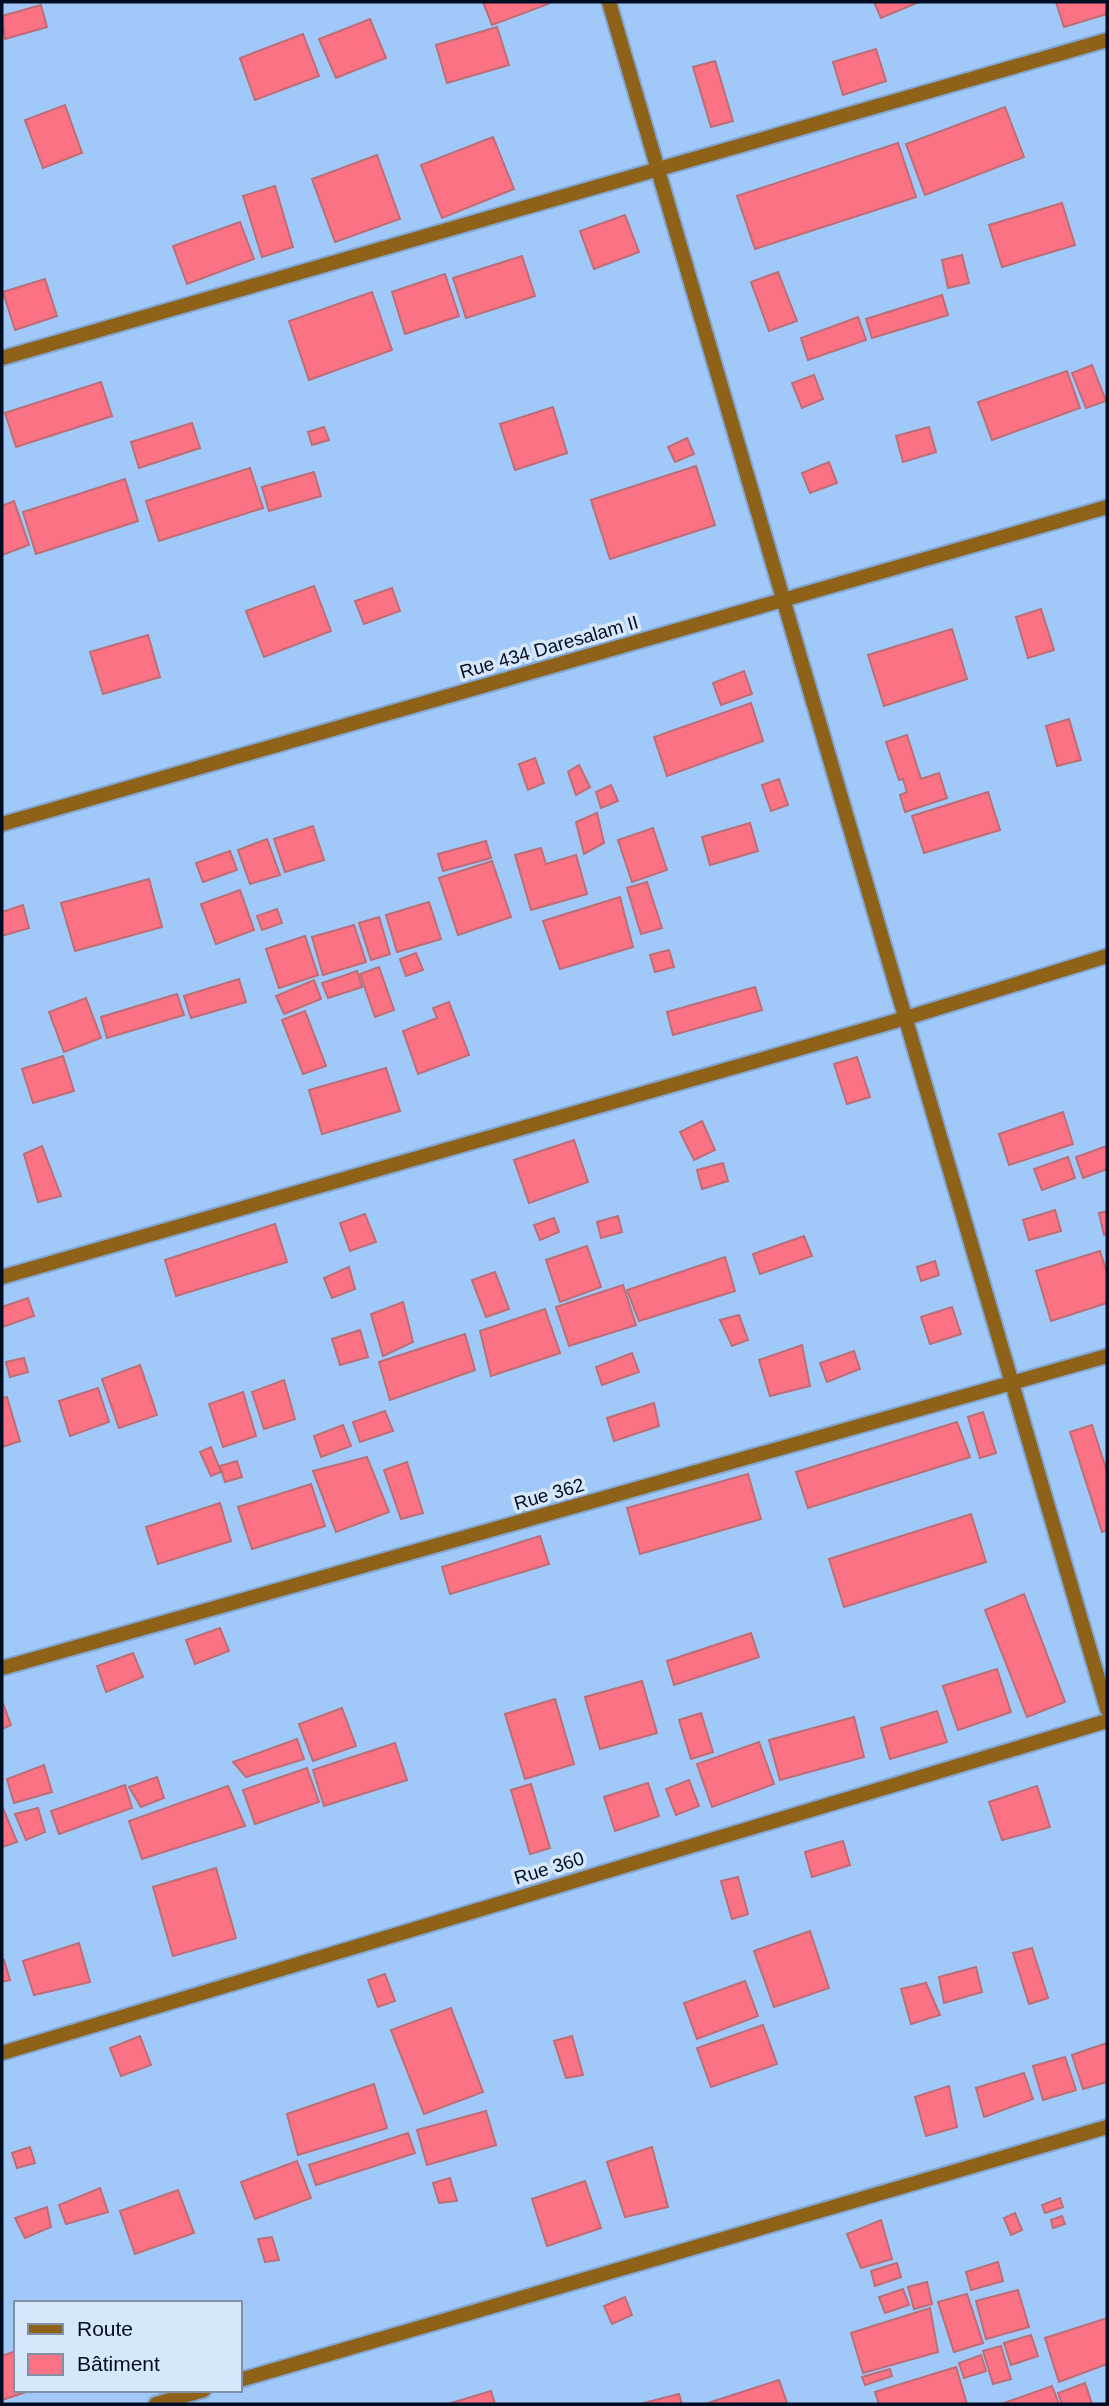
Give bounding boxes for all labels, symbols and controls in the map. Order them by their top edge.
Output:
street label: Rue 434 Daresalam II [457,611,641,683]
street label: Rue 362 [512,1474,586,1514]
street label: Rue 360 [512,1847,586,1889]
legend [14,2301,242,2392]
text: Route [77,2317,133,2340]
text: Bâtiment [77,2352,160,2375]

